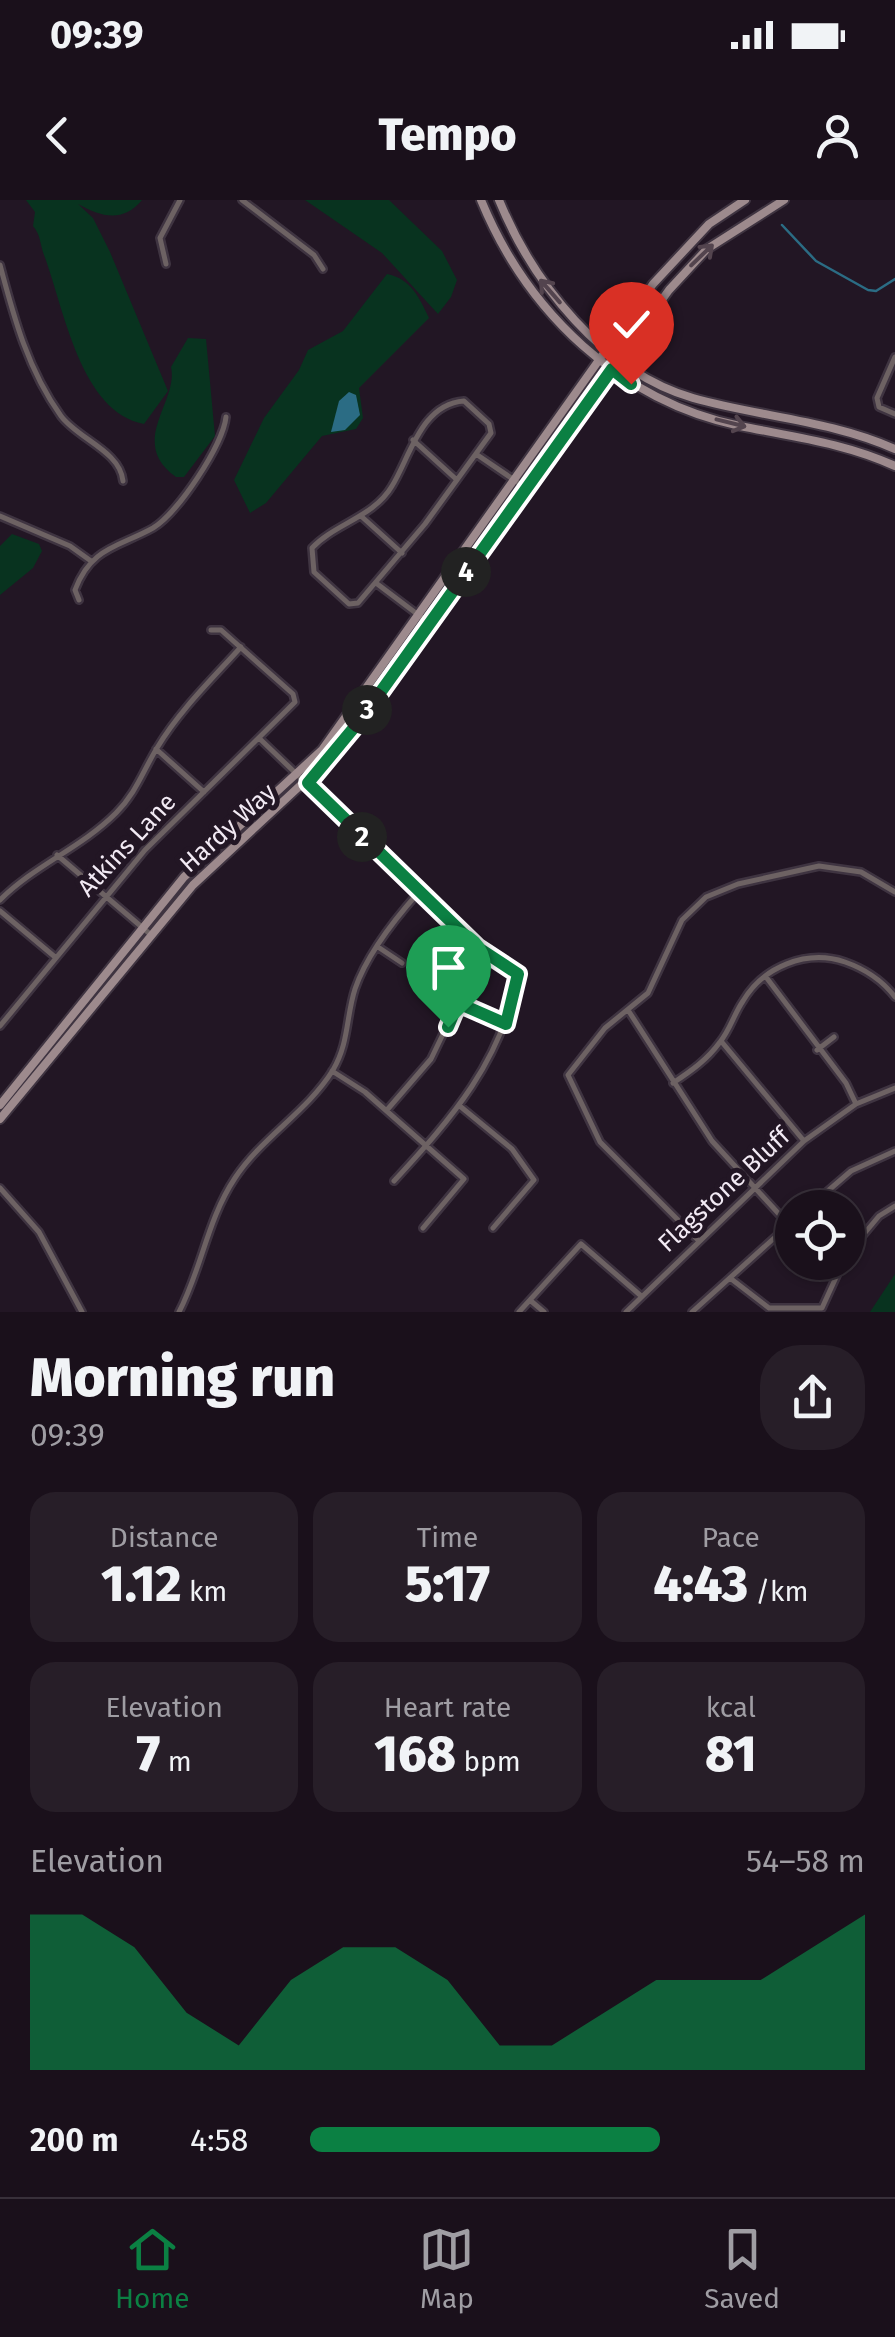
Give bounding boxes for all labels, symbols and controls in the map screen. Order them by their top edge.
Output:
text: 09:39 [50,12,143,58]
icon: back [30,108,85,163]
text: Tempo [378,108,517,162]
icon: person [810,108,865,163]
one-way arrow [690,243,714,267]
one-way arrow [539,279,562,304]
pin [589,282,674,385]
icon: check [604,297,659,352]
one-way arrow [714,415,746,433]
pin: 4 [441,547,491,597]
text: 4 [458,555,474,588]
pin: 3 [342,685,392,735]
text: 3 [360,693,374,726]
street label: Hardy Way [174,777,283,879]
street label: Atkins Lane [72,787,182,903]
pin: 2 [337,812,387,862]
text: 2 [355,820,369,853]
pin [406,925,491,1028]
icon: arrive [421,940,476,995]
street label: Flagstone Bluff [652,1120,797,1259]
map controls [775,1190,865,1280]
button: locate [775,1190,865,1280]
text: Morning run [30,1345,335,1411]
button: share [760,1345,865,1450]
text: 09:39 [30,1416,105,1454]
text: Distance [110,1521,218,1554]
text: Time [417,1521,478,1554]
text: Pace [702,1521,760,1554]
text: 1.12 [101,1554,182,1614]
text: 5:17 [405,1554,490,1614]
text: 4:43 [653,1554,748,1614]
text: km [182,1575,227,1608]
text: /km [748,1575,808,1608]
text: Elevation [106,1691,223,1724]
text: Heart rate [384,1691,511,1724]
text: kcal [706,1691,756,1724]
text: 7 [137,1724,160,1784]
text: 168 [374,1724,456,1784]
text: 81 [705,1724,757,1784]
text: m [160,1745,192,1778]
text: bpm [456,1745,521,1778]
text: Elevation [30,1842,164,1880]
text: 54–58 m [746,1842,865,1880]
text: 200 m [30,2121,119,2159]
text: 4:58 [190,2121,249,2159]
tab: Home [115,2222,190,2315]
tab: Map [419,2222,474,2315]
tab: Saved [704,2222,780,2315]

